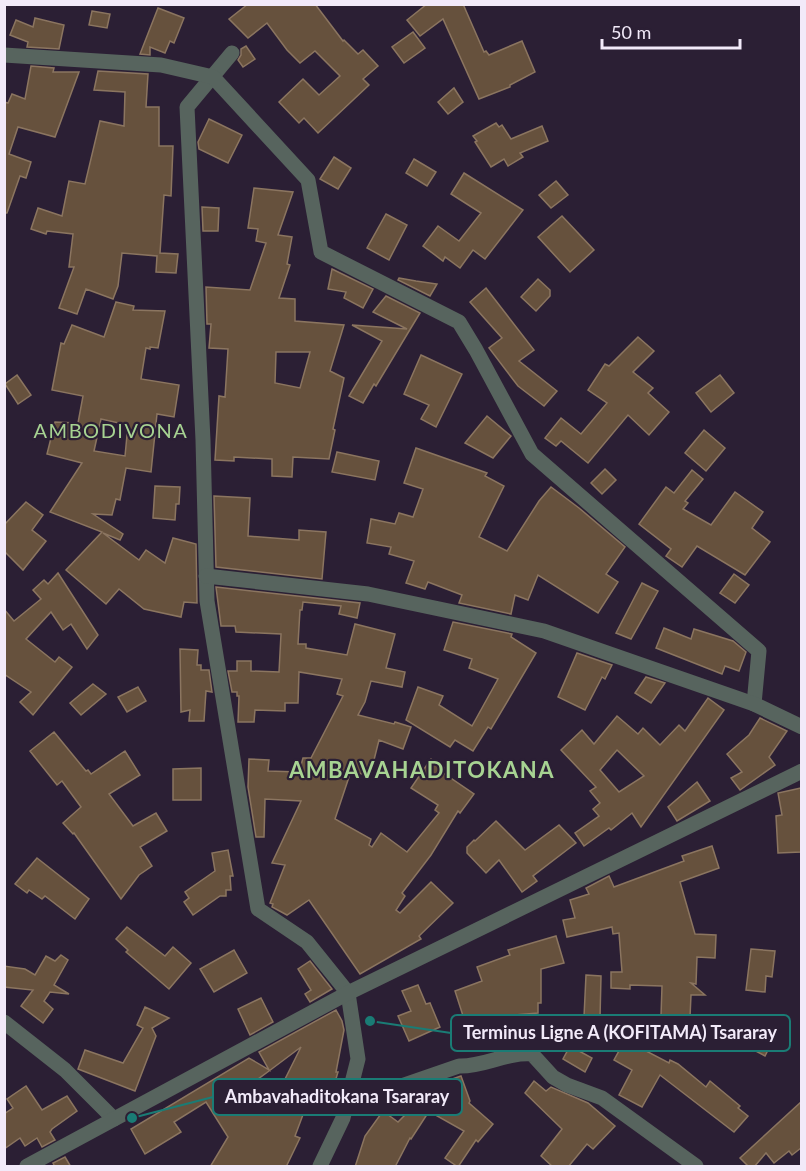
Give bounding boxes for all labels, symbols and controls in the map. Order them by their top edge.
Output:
scale bar [602,12,740,50]
text: 50 m [611,21,651,43]
district label: AMBODIVONA [34,418,188,442]
district label: AMBAVAHADITOKANA [288,756,555,783]
callout: Terminus Ligne A (KOFITAMA) Tsararay [451,1015,790,1051]
text: Terminus Ligne A (KOFITAMA) Tsararay [463,1021,777,1043]
callout: Ambavahaditokana Tsararay [213,1079,462,1115]
text: Ambavahaditokana Tsararay [224,1085,450,1107]

